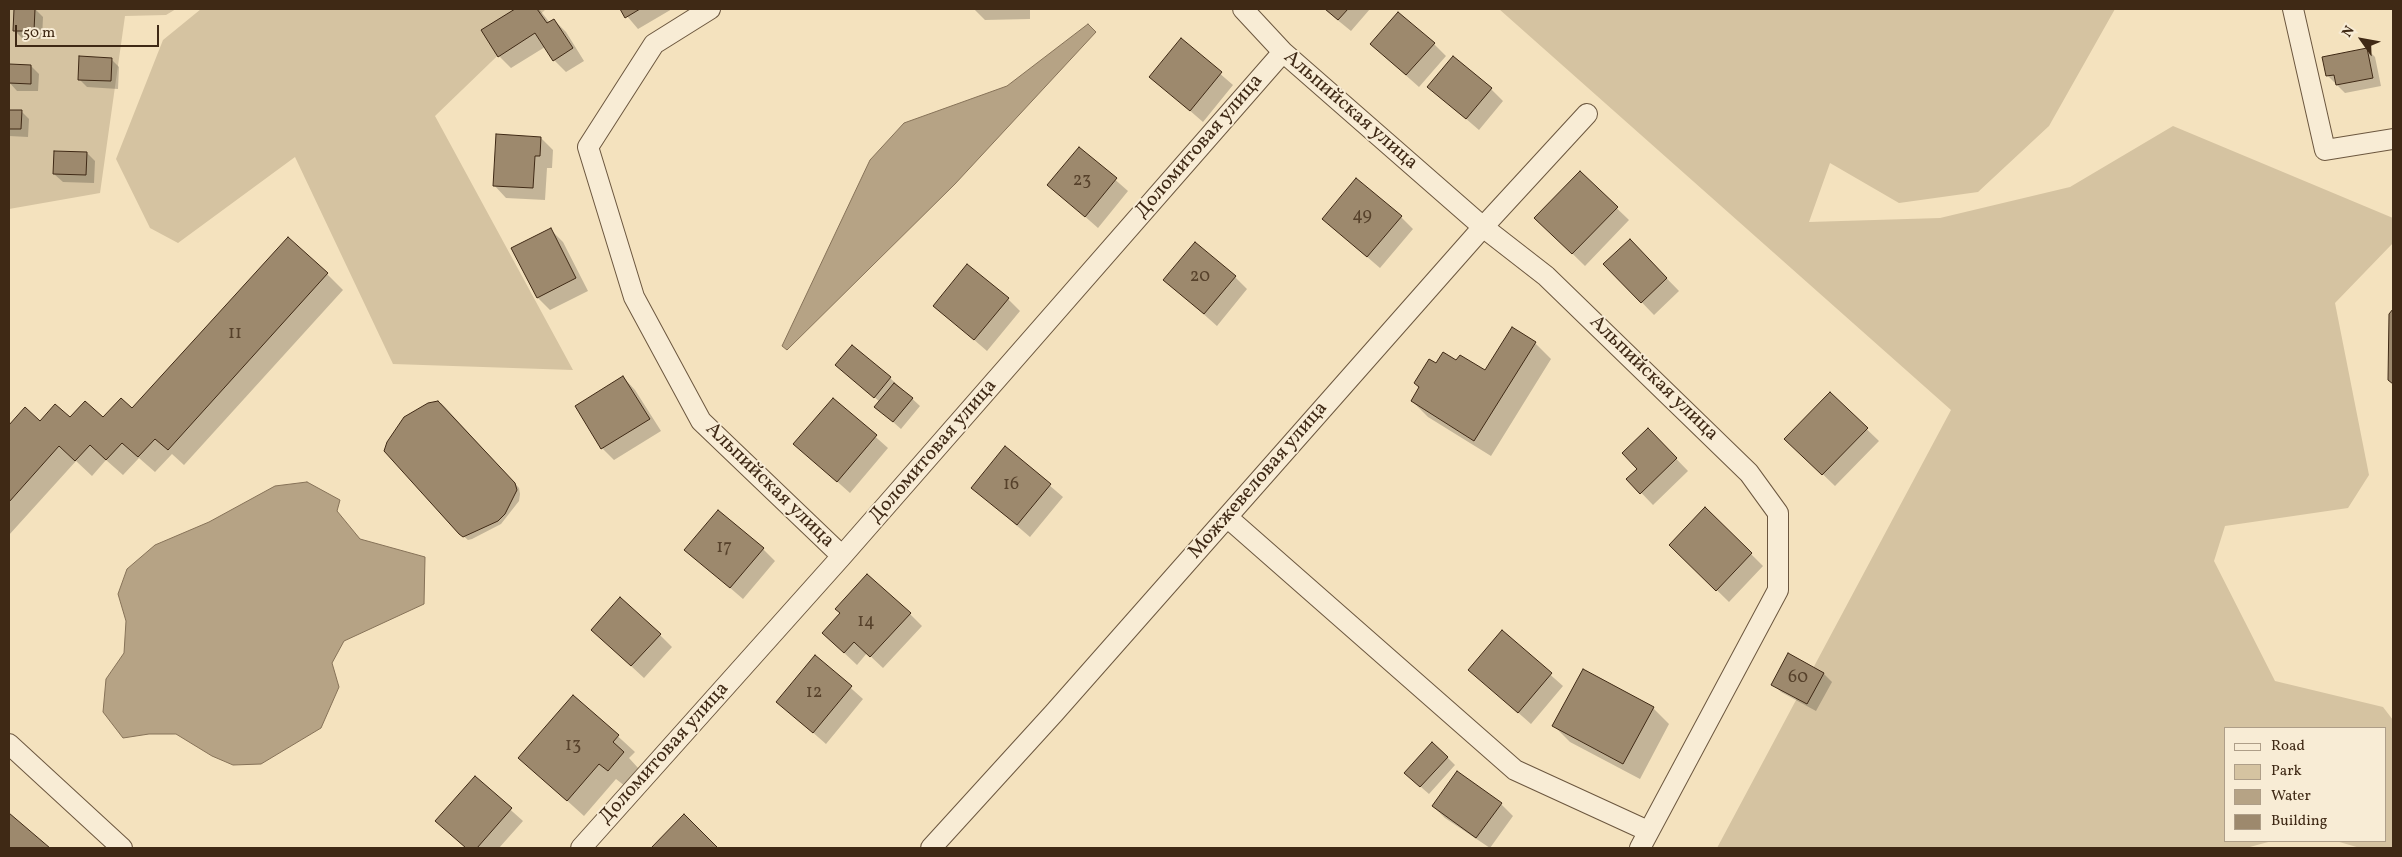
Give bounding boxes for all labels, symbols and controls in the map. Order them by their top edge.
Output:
scale bar [18,15,161,47]
north arrow [2337,15,2387,65]
text: N [2338,22,2360,41]
text: 50 m [23,23,55,44]
street label: Альпийская улица [1278,46,1422,176]
street label: Доломитовая улица [1131,70,1269,224]
house number: 23 [1073,171,1091,193]
house number: 49 [1352,206,1372,228]
house number: 20 [1190,267,1210,289]
street label: Альпийская улица [1583,311,1723,447]
house number: 11 [228,324,242,346]
street label: Доломитовая улица [865,375,1003,529]
street label: Можжевеловая улица [1184,397,1334,565]
street label: Альпийская улица [699,418,839,554]
house number: 16 [1003,475,1019,497]
house number: 17 [716,538,732,560]
house number: 14 [857,612,875,634]
house number: 60 [1788,668,1808,690]
street label: Доломитовая улица [595,678,735,830]
house number: 12 [806,683,822,705]
legend [2224,727,2387,842]
house number: 13 [565,736,581,758]
text: Road [2271,736,2305,757]
text: Park [2271,761,2302,782]
text: Water [2271,786,2311,807]
text: Building [2271,811,2327,832]

